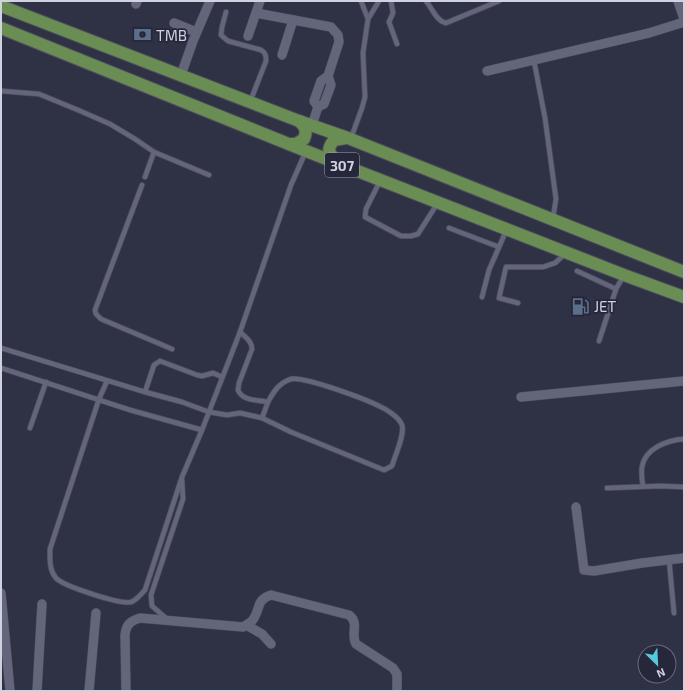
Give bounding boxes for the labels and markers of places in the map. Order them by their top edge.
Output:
bank icon: TMB [133,25,153,45]
place label: TMB [156,26,187,44]
fuel station icon: JET [571,296,591,316]
place label: JET [594,297,617,315]

